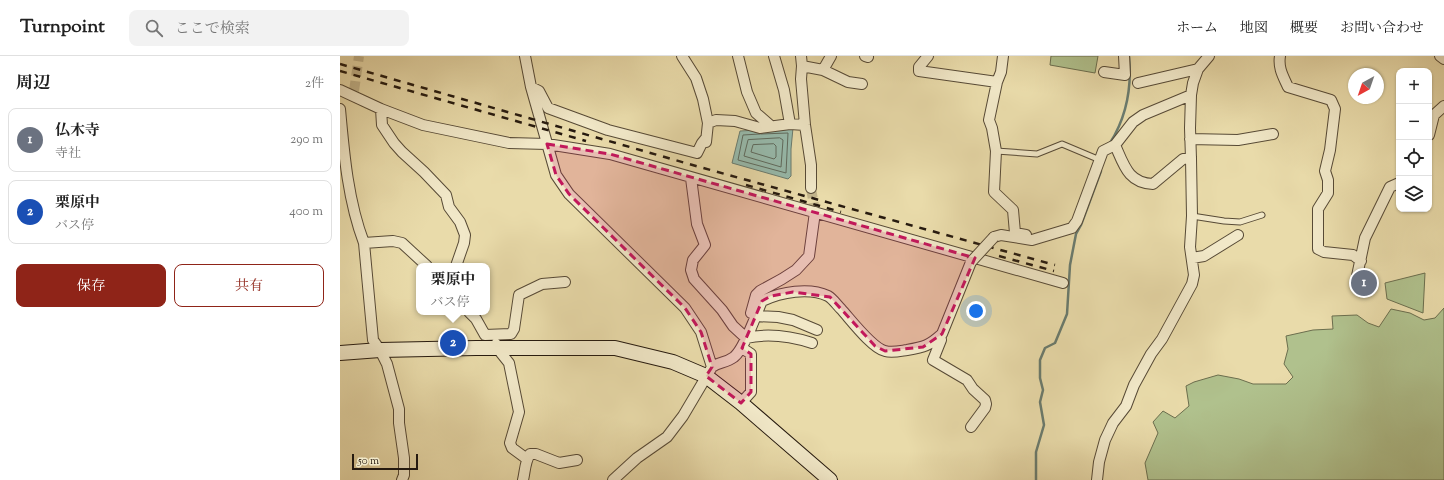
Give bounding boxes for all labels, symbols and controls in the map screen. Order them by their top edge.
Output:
search box [129,10,409,46]
text: Turnpoint [20,14,105,41]
icon: search [143,17,165,39]
text: ここで検索 [175,19,250,40]
text: ホーム [1176,19,1218,39]
text: 地図 [1240,19,1268,39]
text: 概要 [1290,19,1318,39]
text: お問い合わせ [1340,19,1424,39]
north arrow [1348,68,1384,104]
map controls [1396,68,1432,212]
button: + [1396,68,1432,104]
text: 周辺 [16,72,50,96]
text: 2件 [305,75,324,93]
button: − [1396,104,1432,140]
text: 仏木寺 [55,121,100,142]
text: 1 [28,131,32,149]
text: 290 m [290,131,323,149]
button: locate [1396,140,1432,176]
text: 寺社 [55,145,81,163]
button: layers [1396,176,1432,212]
text: 栗原中 [55,193,100,214]
text: 2 [27,203,33,221]
text: 400 m [289,203,323,221]
text: バス停 [55,217,94,235]
popup [416,263,490,315]
button: 保存 [16,264,166,307]
button: 共有 [174,264,324,307]
pin: 1 [1351,268,1377,298]
text: 栗原中 [430,270,476,291]
text: バス停 [430,294,470,312]
your location [966,301,986,321]
pin: 2 [440,328,466,358]
scale bar [352,452,418,471]
text: 50 m [358,453,379,469]

